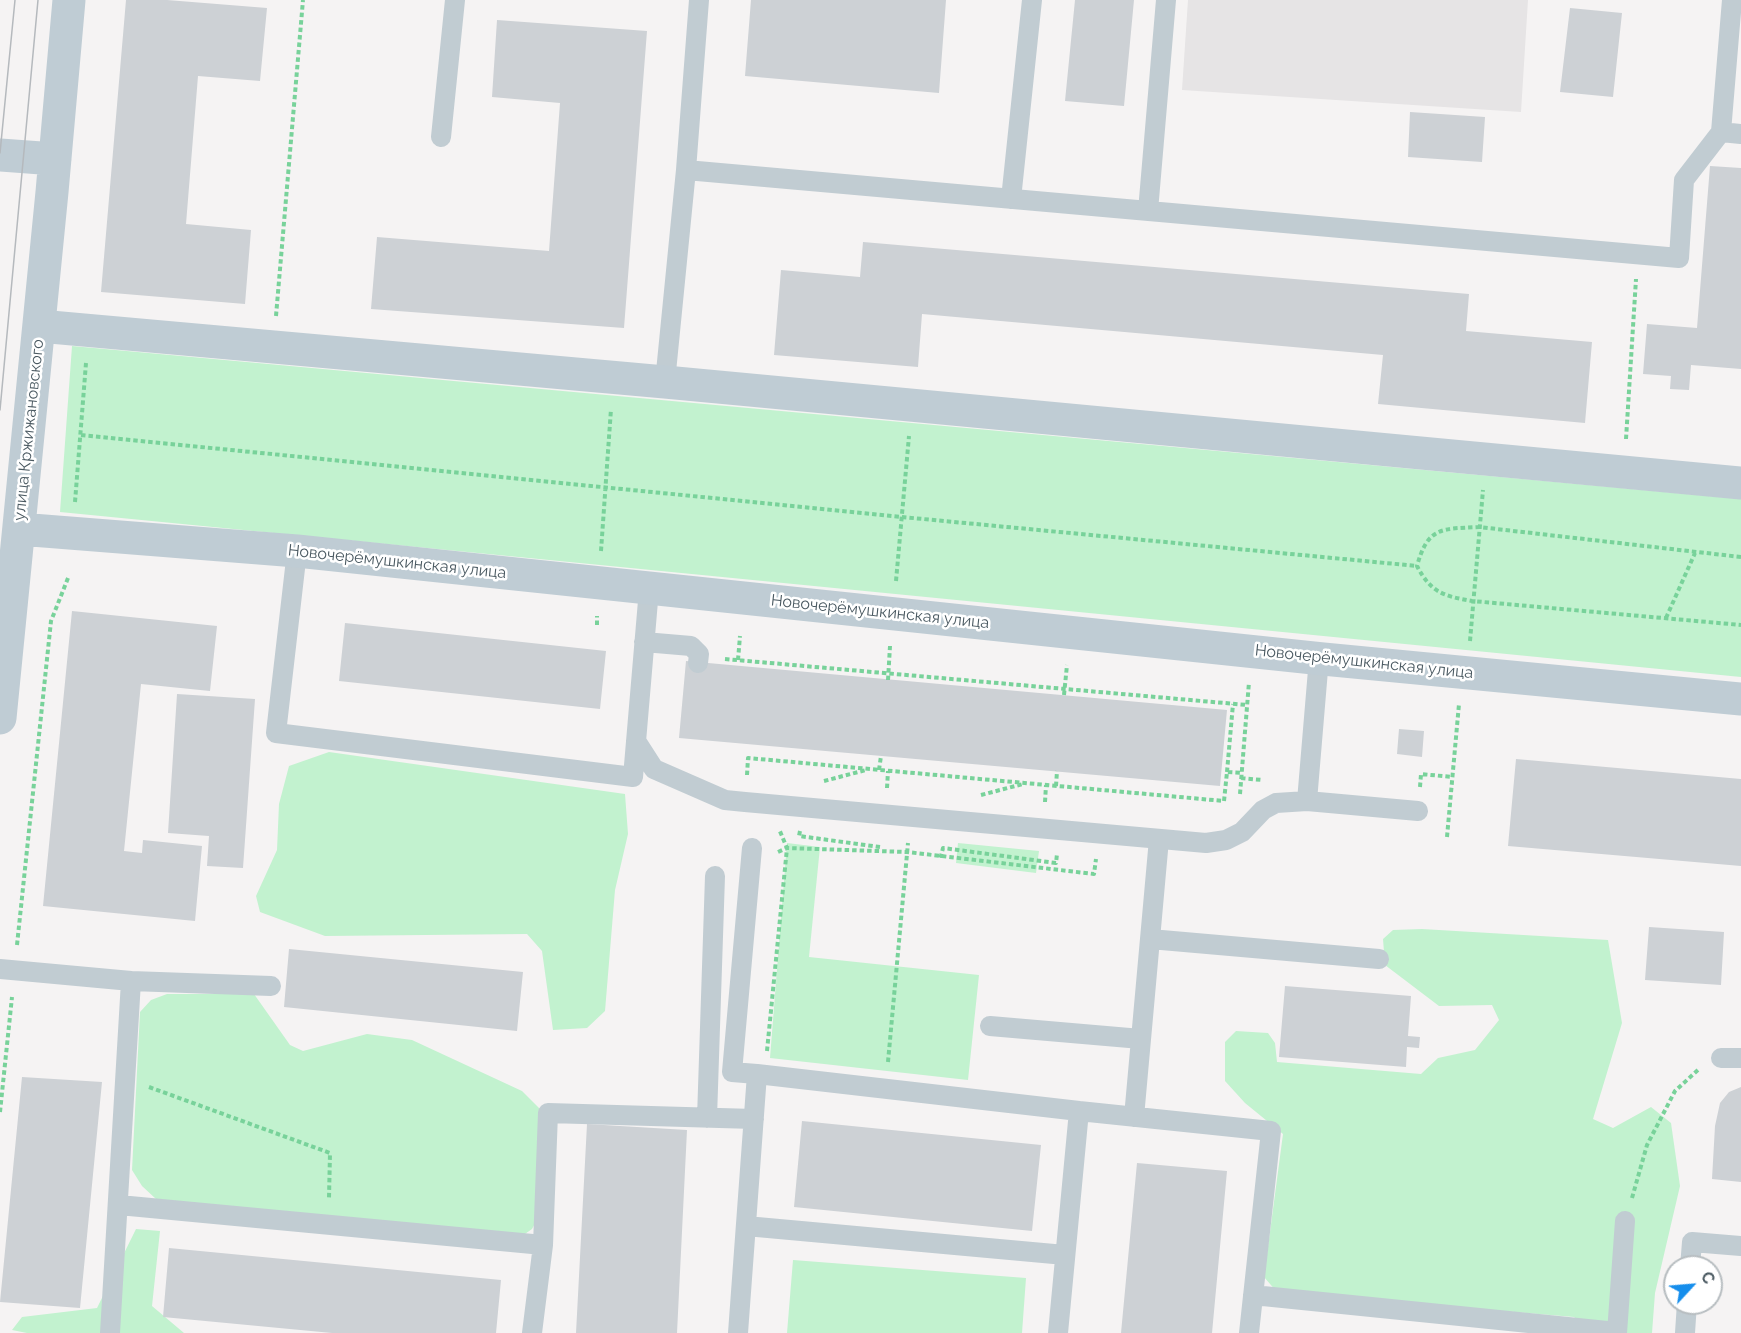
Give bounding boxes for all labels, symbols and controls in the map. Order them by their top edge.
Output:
street label: улица Кржижановского [10,338,48,522]
street label: Новочерёмушкинская улица [287,541,507,583]
street label: Новочерёмушкинская улица [770,591,990,633]
street label: Новочерёмушкинская улица [1254,641,1474,683]
north arrow [1663,1255,1723,1315]
text: С [1697,1269,1719,1287]

